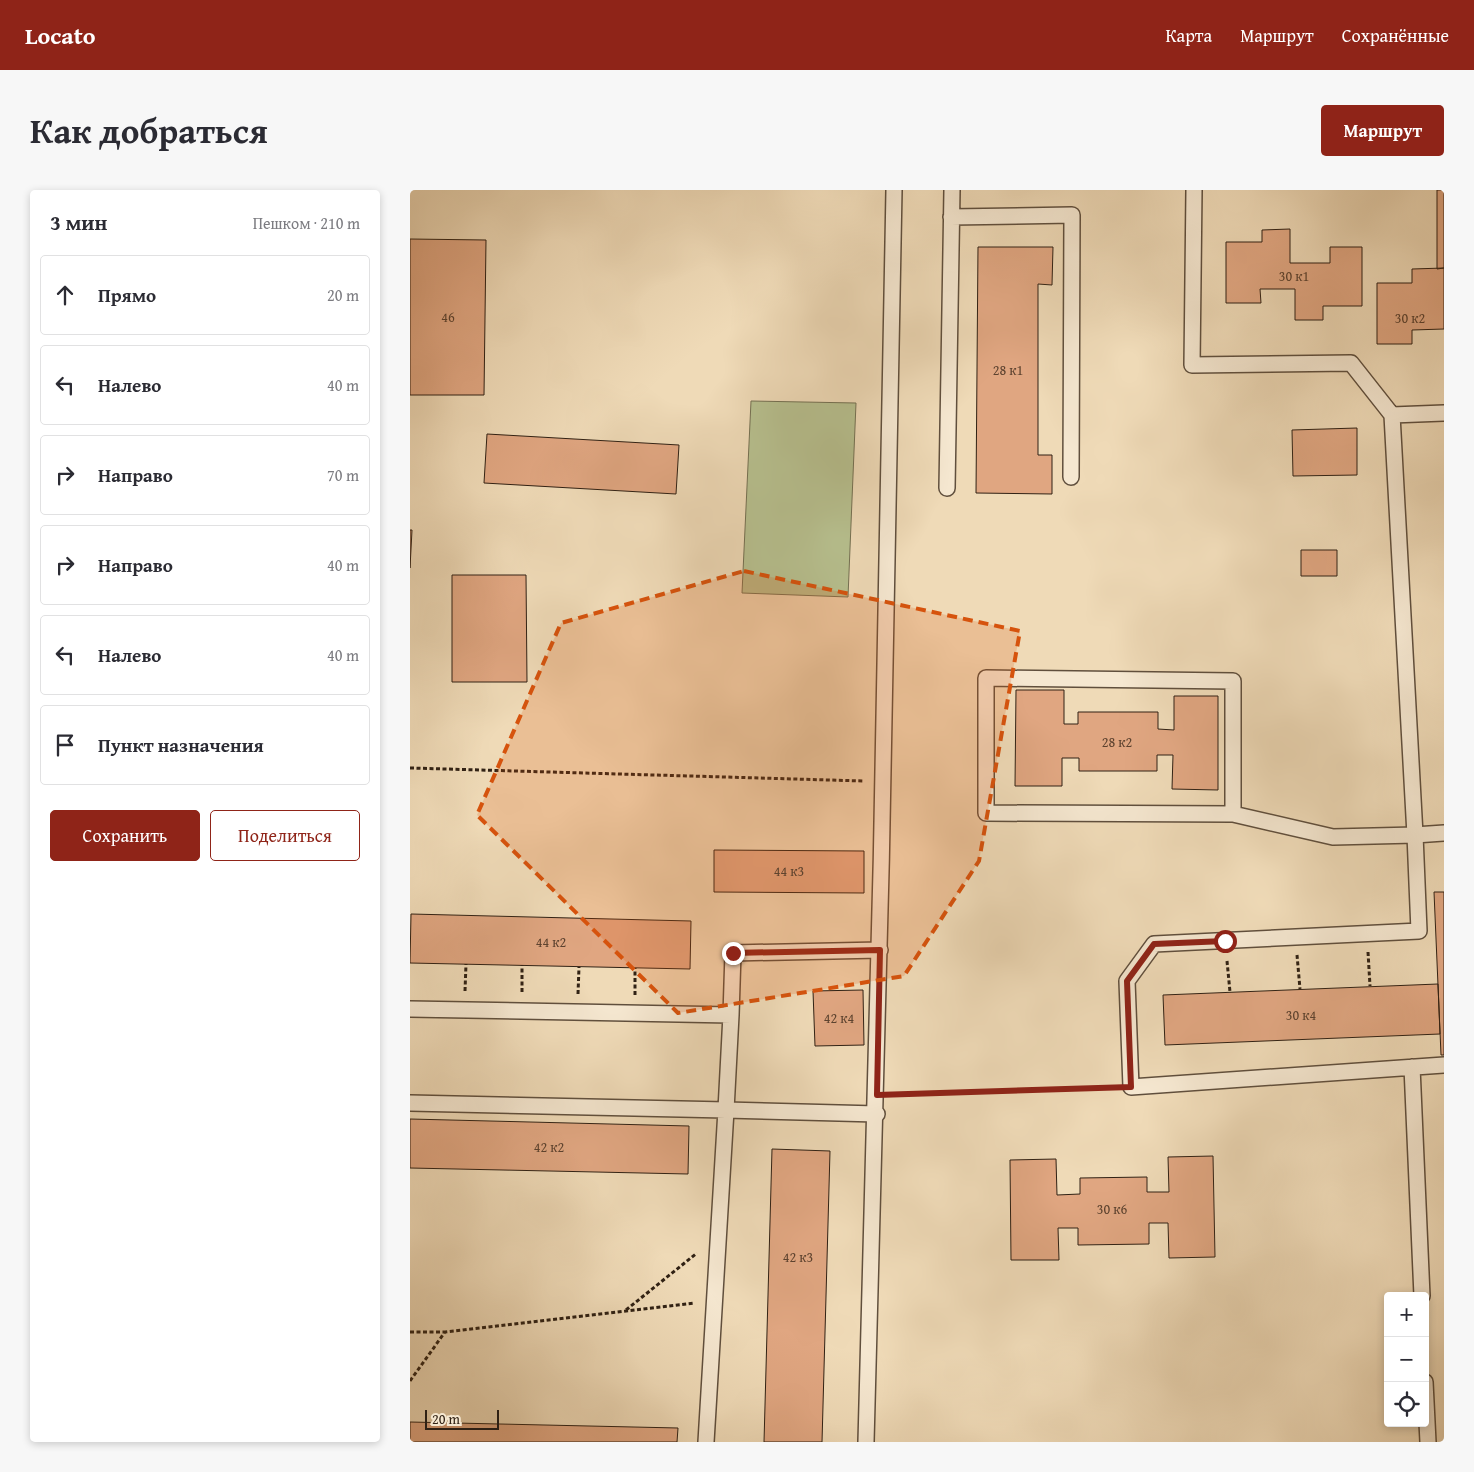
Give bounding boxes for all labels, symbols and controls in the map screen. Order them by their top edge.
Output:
text: Locato [25,18,96,53]
text: Карта [1166,22,1212,49]
text: Маршрут [1240,22,1314,49]
text: Сохранённые [1342,22,1449,49]
text: Как добраться [30,105,268,156]
button: Маршрут [1321,105,1444,156]
text: 3 мин [50,207,107,238]
text: Пешком · 210 m [253,211,360,235]
house number: 30 к1 [1279,266,1309,286]
icon: ahead [51,281,79,309]
text: Прямо [98,281,156,309]
text: 20 m [327,283,359,307]
house number: 46 [441,307,455,327]
house number: 30 к2 [1395,308,1425,328]
house number: 28 к1 [993,360,1023,380]
icon: left [51,371,79,399]
text: Налево [98,371,161,399]
text: 40 m [327,373,359,397]
icon: right [51,461,79,489]
text: Направо [98,461,173,489]
text: 70 m [327,463,359,487]
icon: right [51,551,79,579]
text: Направо [98,551,173,579]
text: 40 m [327,553,359,577]
icon: left [51,641,79,669]
text: Налево [98,641,161,669]
text: 40 m [327,643,359,667]
icon: arrive [51,731,79,759]
text: Пункт назначения [98,731,264,759]
house number: 28 к2 [1102,732,1132,752]
button: Сохранить [50,810,200,861]
button: Поделиться [210,810,360,861]
house number: 44 к3 [774,861,804,881]
route start [1214,930,1237,953]
house number: 44 к2 [536,932,566,952]
route end [722,942,745,965]
house number: 30 к4 [1286,1005,1317,1025]
house number: 42 к4 [824,1008,855,1028]
house number: 42 к2 [534,1137,564,1157]
house number: 30 к6 [1097,1199,1128,1219]
house number: 42 к3 [783,1247,813,1267]
map controls [1384,1292,1429,1427]
button: + [1384,1292,1429,1337]
button: − [1384,1337,1429,1382]
button: locate [1384,1382,1429,1427]
scale bar [425,1407,499,1430]
text: 20 m [432,1409,460,1429]

